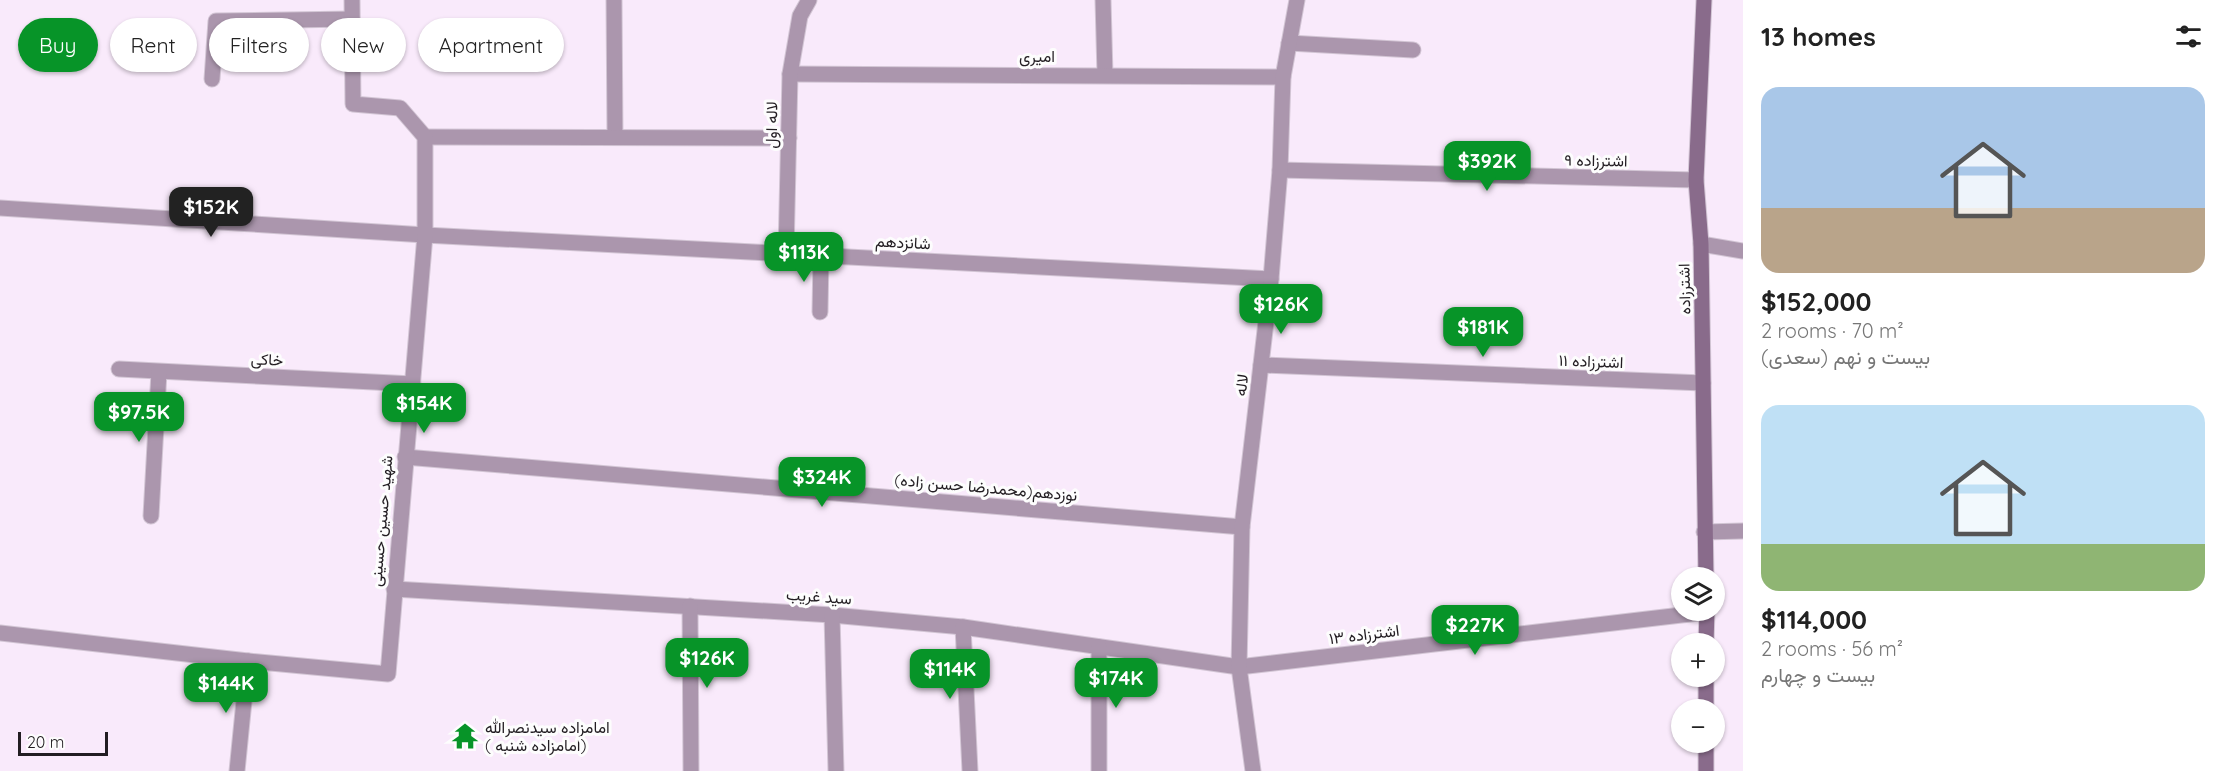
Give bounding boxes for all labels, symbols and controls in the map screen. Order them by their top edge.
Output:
chip: Buy [18,18,98,72]
chip: Rent [110,18,197,72]
chip: Filters [209,18,309,72]
chip: New [321,18,406,72]
chip: Apartment [418,18,564,72]
text: 13 homes [1761,20,1876,53]
icon: filters [2172,20,2205,53]
street label: امیری [1019,46,1055,67]
street label: لاله اول [761,101,782,149]
icon: home [1929,126,2037,234]
pin: $392K [1445,141,1529,192]
text: $392K [1458,148,1516,173]
street label: اشترزاده ۹ [1564,149,1628,172]
pin: $152K [169,187,253,238]
text: $152K [183,194,239,219]
street label: شانزدهم [875,231,931,254]
pin: $113K [762,232,846,283]
text: $113K [778,239,830,264]
street label: اشترزاده [1674,263,1695,315]
pin: $126K [1239,284,1323,335]
text: $152,000 [1761,285,1871,318]
text: $126K [1253,291,1309,316]
pin: $181K [1441,307,1525,358]
text: $181K [1457,314,1509,339]
text: 2 rooms · 70 m² [1761,318,1904,343]
text: بیست و نهم (سعدی) [1761,344,1930,369]
street label: خاکی [250,348,284,371]
street label: اشترزاده ۱۱ [1558,350,1624,373]
street label: لاله [1230,373,1252,397]
pin: $154K [382,383,466,434]
text: $154K [396,390,452,415]
pin: $97.5K [90,392,188,443]
text: $97.5K [108,399,170,424]
icon: home [1929,444,2037,552]
street label: شهید حسین حسینی [365,455,398,587]
pin: $324K [780,457,864,508]
text: $324K [793,464,851,489]
street label: نوزدهم(محمدرضا حسن زاده) [894,469,1078,506]
map controls [1671,567,1725,753]
button: layers [1671,567,1725,621]
street label: سید غریب [785,584,852,609]
text: $114,000 [1761,603,1867,636]
pin: $227K [1433,605,1517,656]
text: $227K [1446,612,1504,637]
street label: اشترزاده ۱۳ [1328,620,1400,649]
button: + [1671,633,1725,687]
text: 2 rooms · 56 m² [1761,636,1903,661]
pin: $126K [665,638,749,689]
text: $126K [679,645,735,670]
pin: $114K [908,649,992,700]
text: $114K [924,656,976,681]
pin: $174K [1074,658,1158,709]
text: بیست و چهارم [1761,662,1875,687]
pin: $144K [184,663,268,714]
text: $174K [1089,665,1143,690]
text: $144K [198,670,254,695]
button: − [1671,699,1725,753]
place label: امامزاده سیدنصرالله ( امامزاده شنبه) [485,717,610,756]
temple icon: امامزاده سیدنصرالله ( امامزاده شنبه) [450,721,480,751]
scale bar [18,729,108,756]
text: 20 m [27,732,64,752]

